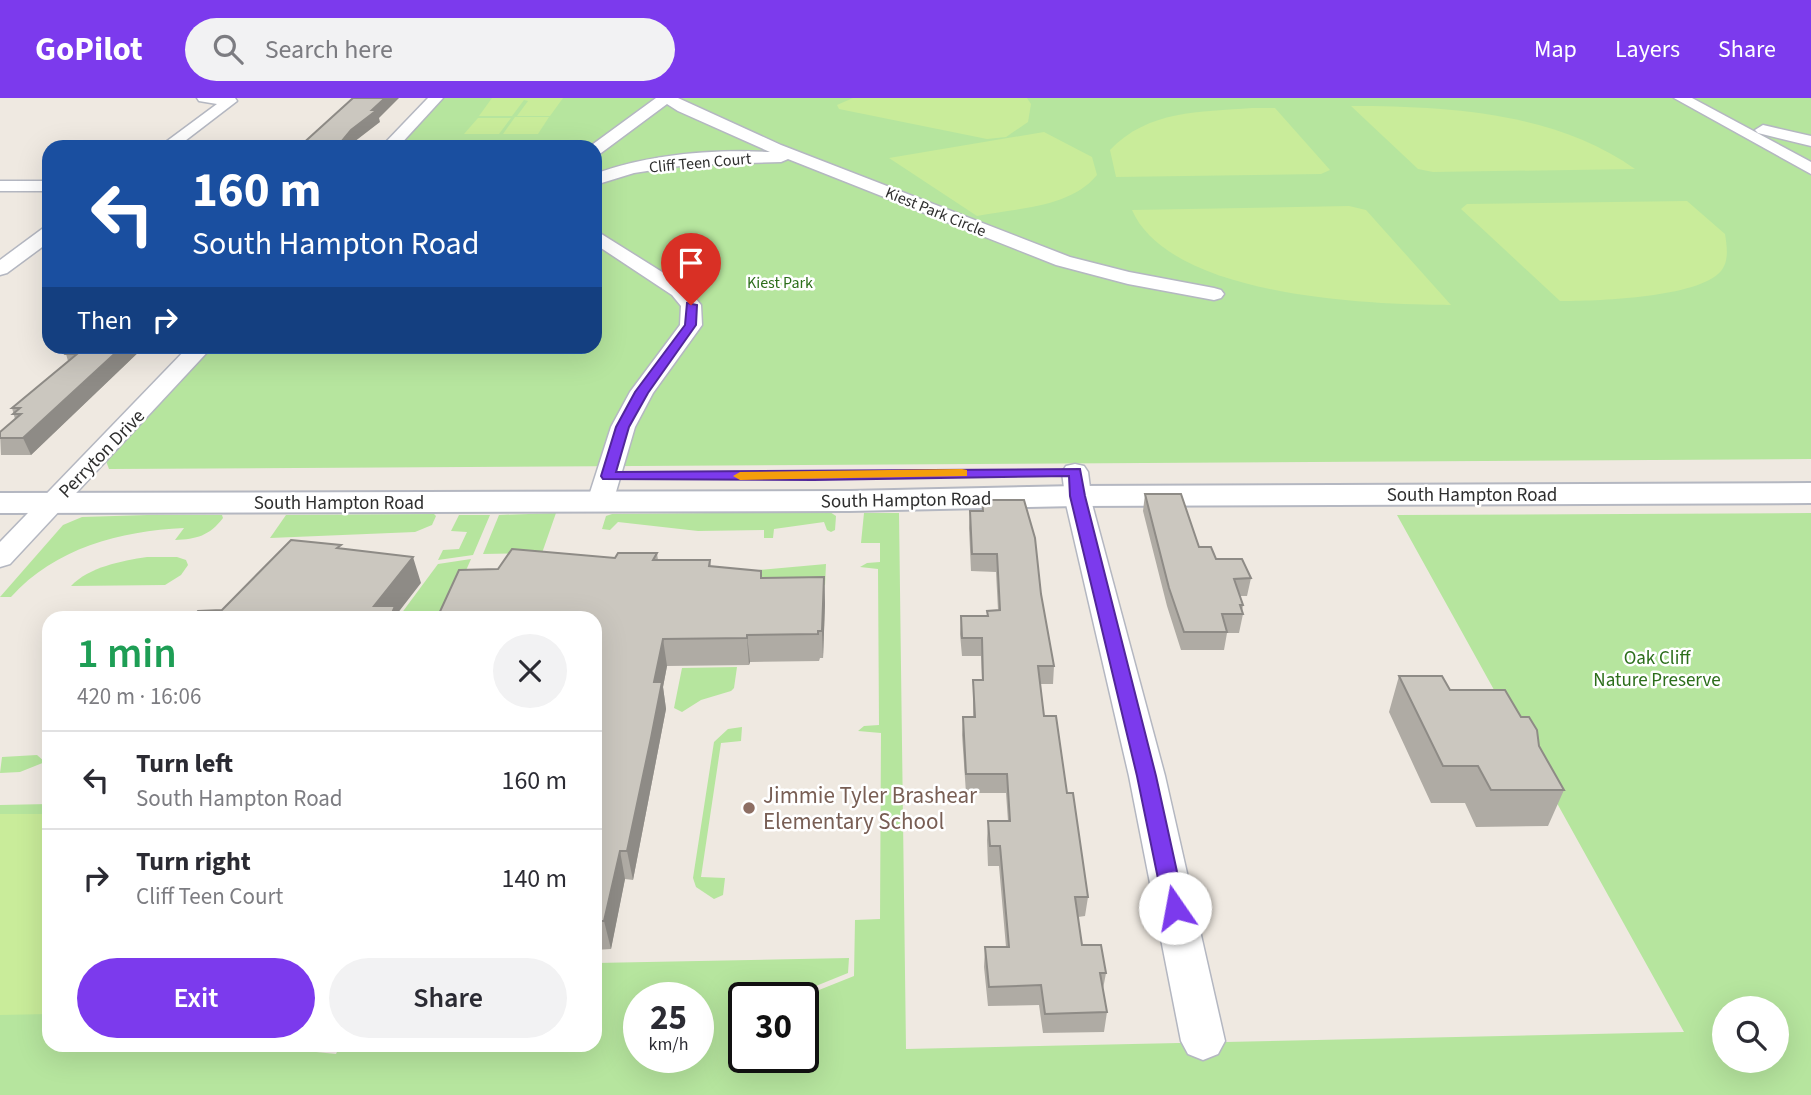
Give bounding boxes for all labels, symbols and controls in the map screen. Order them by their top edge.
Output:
search box [185,18,675,81]
text: GoPilot [35,26,143,73]
icon: search [209,30,247,68]
text: Search here [265,31,393,68]
text: Map [1534,32,1577,67]
text: Layers [1615,32,1680,67]
text: Share [1718,32,1776,67]
street label: Cliff Teen Court [648,148,753,178]
text: 160 m [192,156,321,226]
icon: left [77,168,168,259]
street label: Kiest Park Circle [882,182,989,242]
text: South Hampton Road [192,221,480,267]
pin [661,233,721,305]
icon: arrive [672,244,710,282]
park label: Kiest Park [747,272,813,294]
icon: right [146,301,184,339]
text: Then [77,302,132,339]
street label: Perryton Drive [53,404,151,504]
street label: South Hampton Road [1387,482,1557,509]
street label: South Hampton Road [820,486,992,515]
street label: South Hampton Road [254,490,424,517]
text: 1 min [77,624,177,684]
button: close [493,634,567,708]
park label: Oak Cliff Nature Preserve [1593,645,1721,694]
text: 420 m · 16:06 [77,680,201,713]
text: Turn left [136,745,233,782]
icon: left [77,761,115,799]
text: 160 m [501,762,567,799]
place label: Jimmie Tyler Brashear Elementary School [763,779,978,838]
text: South Hampton Road [136,782,343,815]
marker: Jimmie Tyler Brashear Elementary School [741,800,757,816]
text: Turn right [136,843,251,880]
icon: right [77,859,115,897]
text: 140 m [501,860,567,897]
position arrow [1138,871,1212,945]
text: Cliff Teen Court [136,880,283,913]
button: Exit [77,958,315,1038]
button: Share [329,958,567,1038]
speed limit sign: 30 [728,982,819,1073]
text: 25 [650,993,687,1043]
map controls [1712,996,1789,1073]
button: search [1712,996,1789,1073]
text: km/h [649,1032,688,1057]

